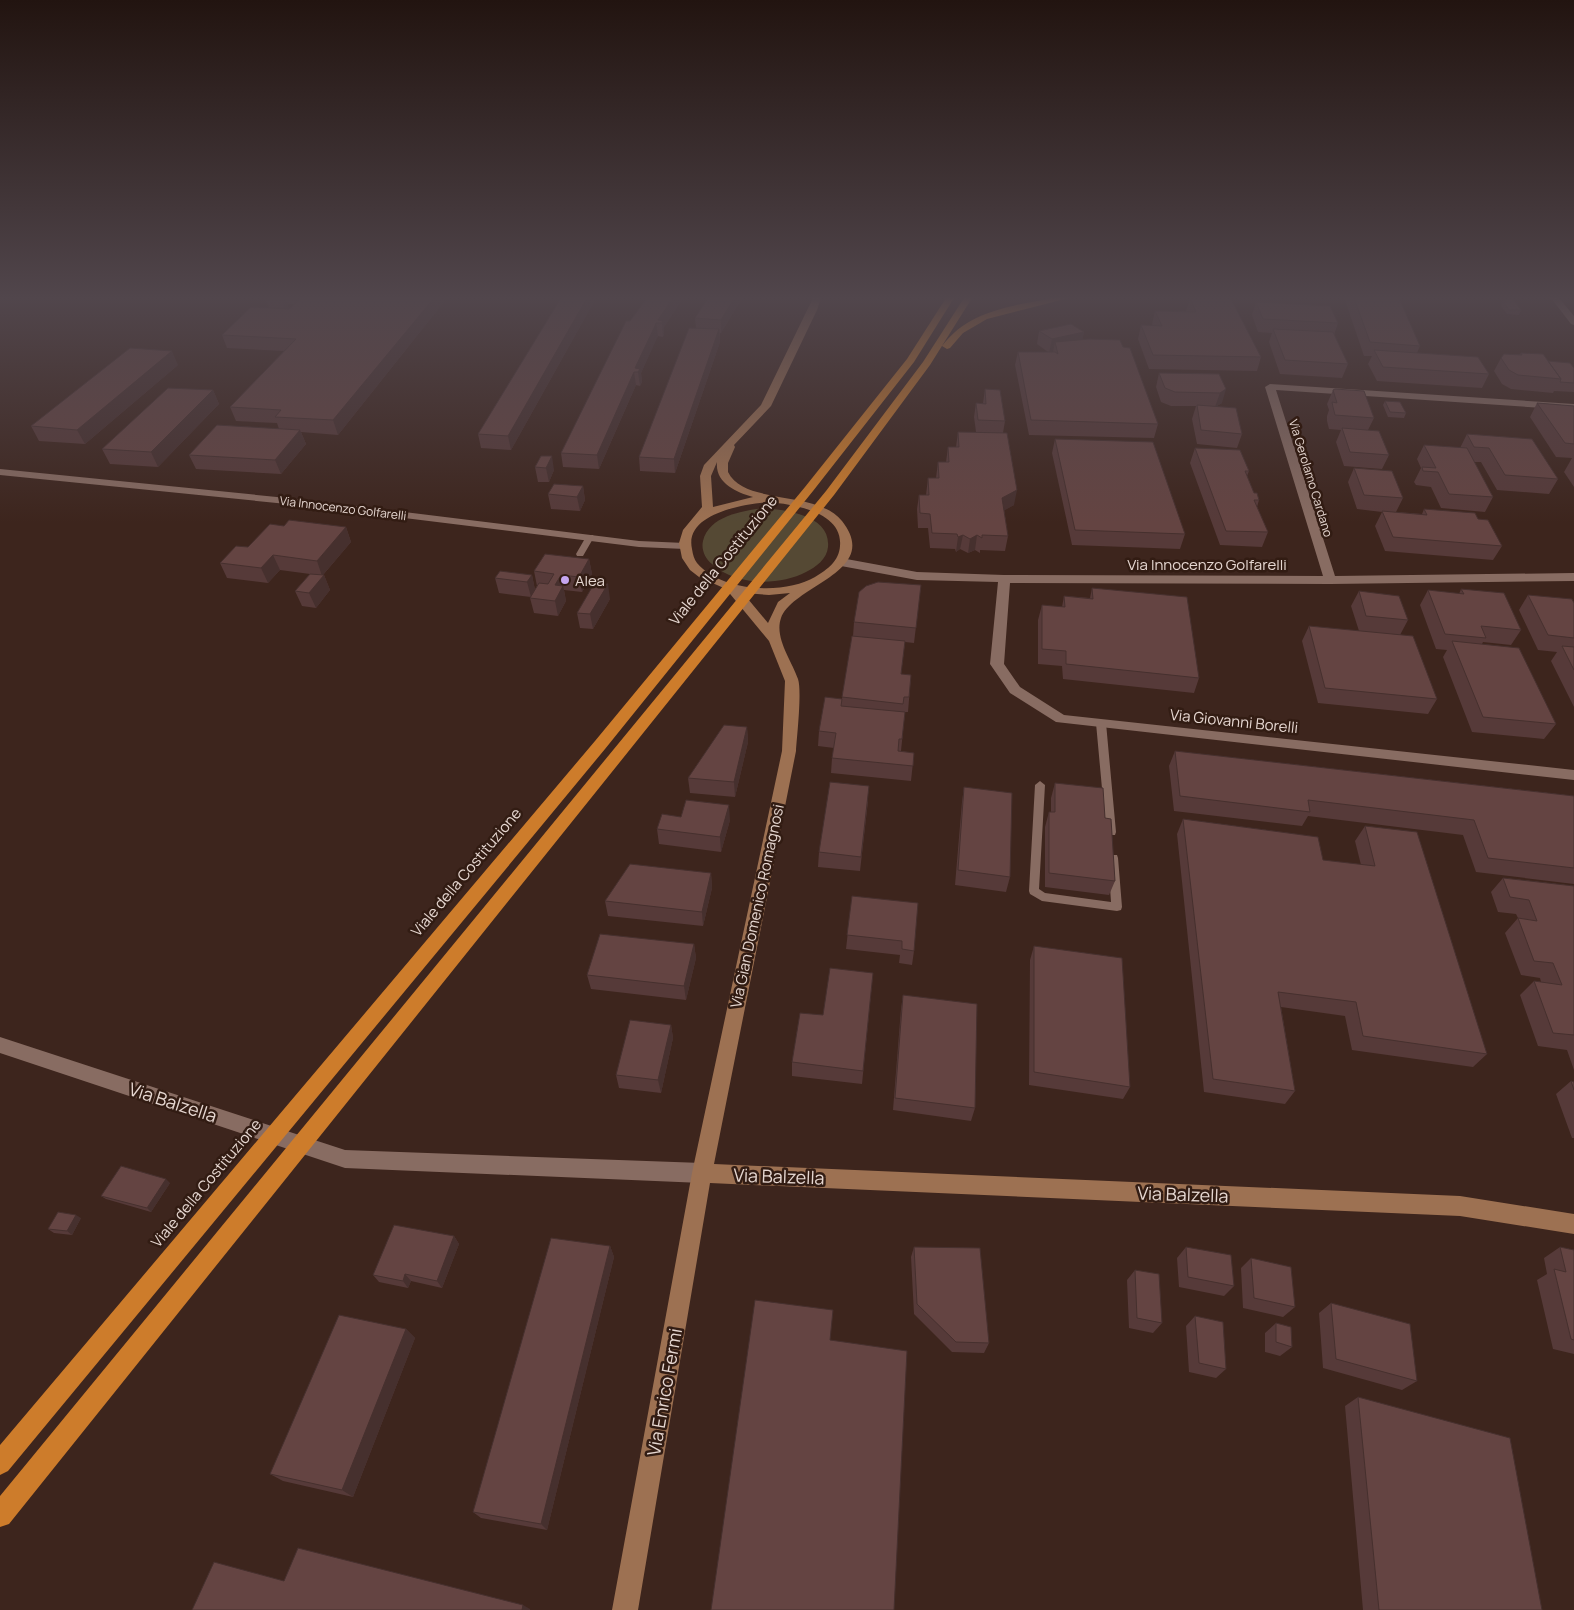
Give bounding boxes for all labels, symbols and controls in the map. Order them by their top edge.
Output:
street label: Via Gerolamo Cardano [1285,417,1337,539]
street label: Viale della Costituzione [664,490,782,629]
street label: Via Innocenzo Golfarelli [279,492,407,524]
street label: Via Innocenzo Golfarelli [1127,554,1287,575]
place label: Alea [575,570,605,591]
marker: Alea [559,574,571,586]
street label: Via Giovanni Borelli [1169,704,1299,738]
street label: Via Gian Domenico Romagnosi [725,802,789,1010]
street label: Viale della Costituzione [406,803,526,941]
street label: Via Balzella [126,1076,220,1128]
street label: Viale della Costituzione [146,1114,266,1252]
street label: Via Balzella [733,1162,825,1190]
street label: Via Balzella [1137,1180,1229,1208]
street label: Via Enrico Fermi [641,1326,687,1458]

